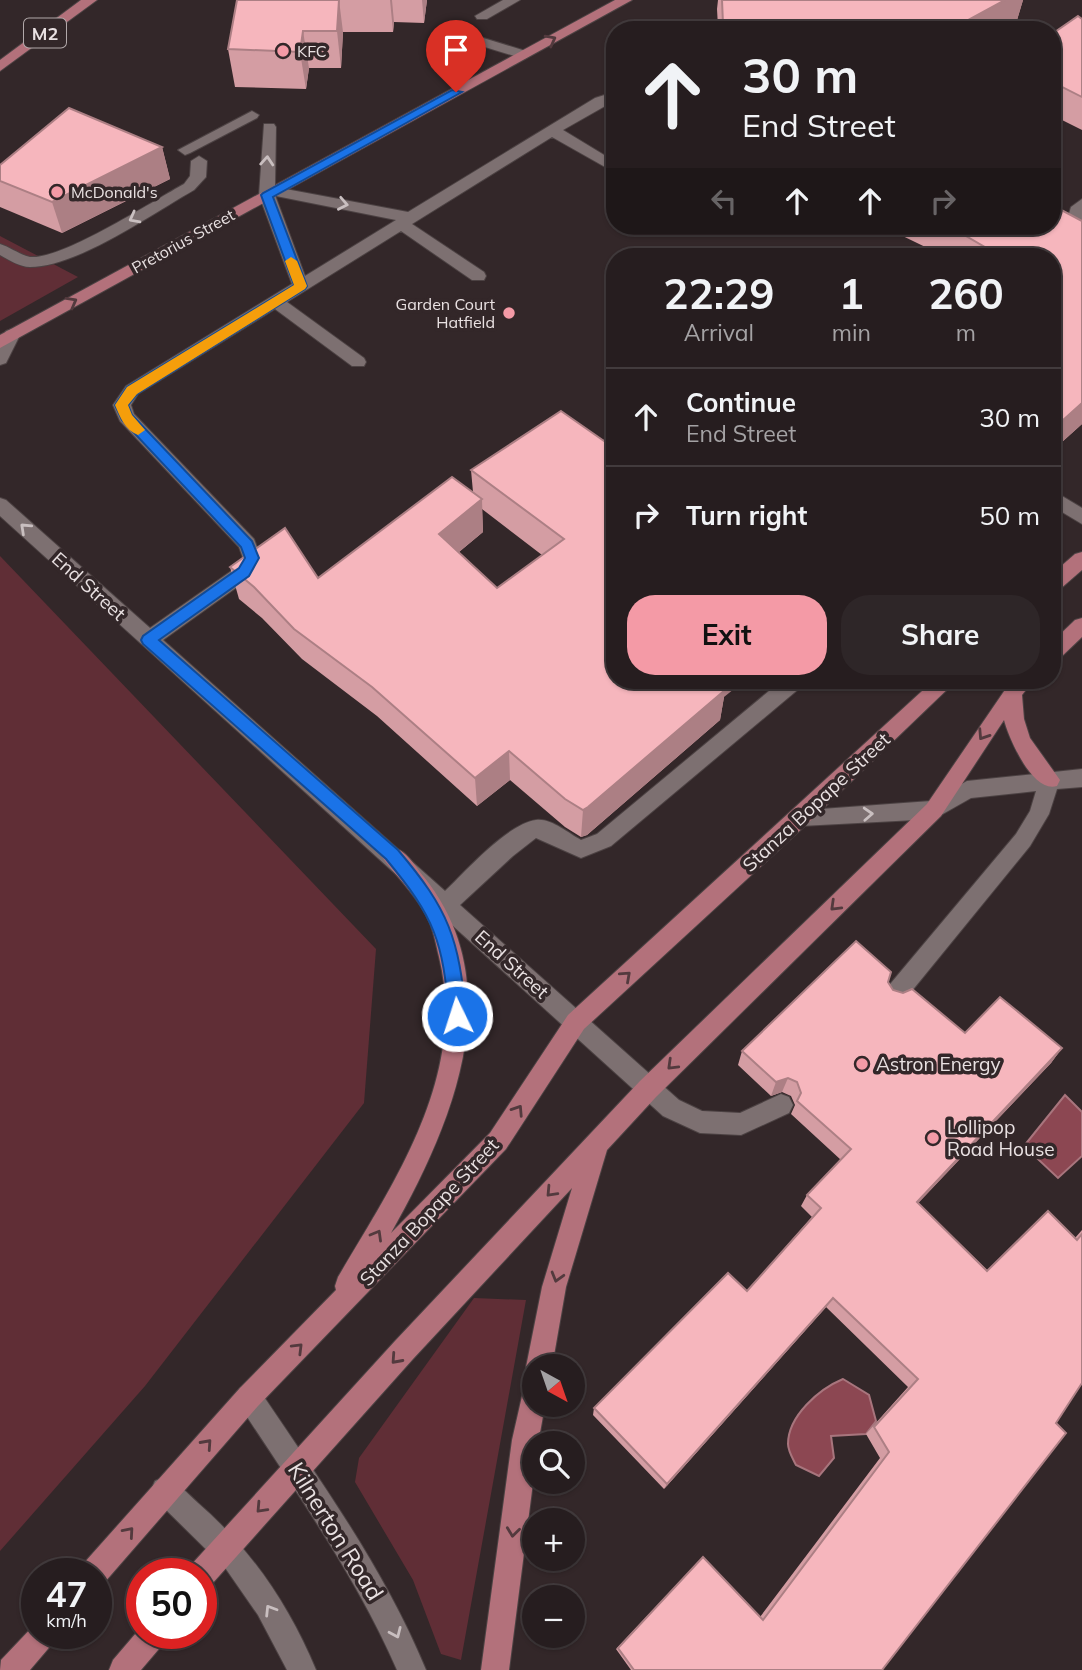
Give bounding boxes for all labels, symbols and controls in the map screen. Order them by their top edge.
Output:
road number: M2 [24,18,66,48]
pin [426,20,486,92]
icon: arrive [437,31,475,69]
one-way arrow [544,35,556,48]
place label: KFC [297,41,327,61]
marker: KFC [275,43,291,59]
text: 30 m [742,44,858,105]
icon: ahead [627,49,718,140]
text: End Street [742,105,896,145]
one-way arrow [259,155,274,166]
place label: McDonald's [71,182,158,202]
icon: left [705,182,743,220]
icon: ahead [778,182,816,220]
icon: ahead [851,182,889,220]
icon: right [924,182,962,220]
marker: McDonald's [49,184,65,200]
one-way arrow [337,196,349,211]
street label: Pretorius Street [128,204,238,278]
one-way arrow [129,210,141,223]
text: 22:29 [663,267,774,320]
text: 1 [839,267,864,320]
text: 260 [928,267,1004,320]
place label: Garden Court Hatfield [396,294,495,332]
one-way arrow [65,297,77,310]
marker: Garden Court Hatfield [501,305,517,321]
text: Arrival [684,318,754,347]
text: min [832,318,871,347]
text: m [956,318,976,347]
text: Continue [686,386,796,419]
icon: ahead [627,398,665,436]
text: 30 m [979,401,1040,434]
text: End Street [686,419,796,448]
icon: right [627,496,665,534]
text: Turn right [686,499,807,532]
text: 50 m [979,499,1040,532]
one-way arrow [20,524,33,536]
street label: End Street [47,547,131,626]
button: Exit [627,595,827,675]
button: Share [841,595,1040,675]
street label: Stanza Bopape Street [737,727,895,877]
one-way arrow [978,728,991,741]
one-way arrow [862,806,873,821]
one-way arrow [830,898,843,911]
street label: End Street [470,925,554,1004]
one-way arrow [618,972,631,984]
position arrow [420,979,494,1053]
place label: Astron Energy [876,1052,1001,1076]
marker: Astron Energy [854,1056,870,1072]
one-way arrow [667,1057,680,1070]
one-way arrow [510,1105,523,1118]
place label: Lollipop Road House [947,1115,1055,1161]
marker: Lollipop Road House [925,1130,941,1146]
street label: Stanza Bopape Street [354,1133,504,1291]
one-way arrow [547,1184,559,1197]
one-way arrow [368,1229,381,1242]
one-way arrow [550,1271,565,1283]
one-way arrow [289,1344,302,1357]
one-way arrow [392,1351,405,1364]
north arrow [522,1354,584,1418]
map controls [522,1354,585,1648]
button: search [522,1431,585,1494]
one-way arrow [199,1439,211,1452]
street label: Kilnerton Road [282,1457,390,1605]
one-way arrow [257,1500,270,1513]
button: + [522,1508,585,1571]
one-way arrow [505,1526,520,1538]
one-way arrow [121,1527,133,1540]
speed limit sign: 50 [126,1558,217,1649]
text: 47 [45,1572,88,1616]
button: − [522,1585,585,1648]
one-way arrow [265,1605,278,1618]
text: km/h [46,1609,87,1632]
one-way arrow [387,1626,401,1638]

